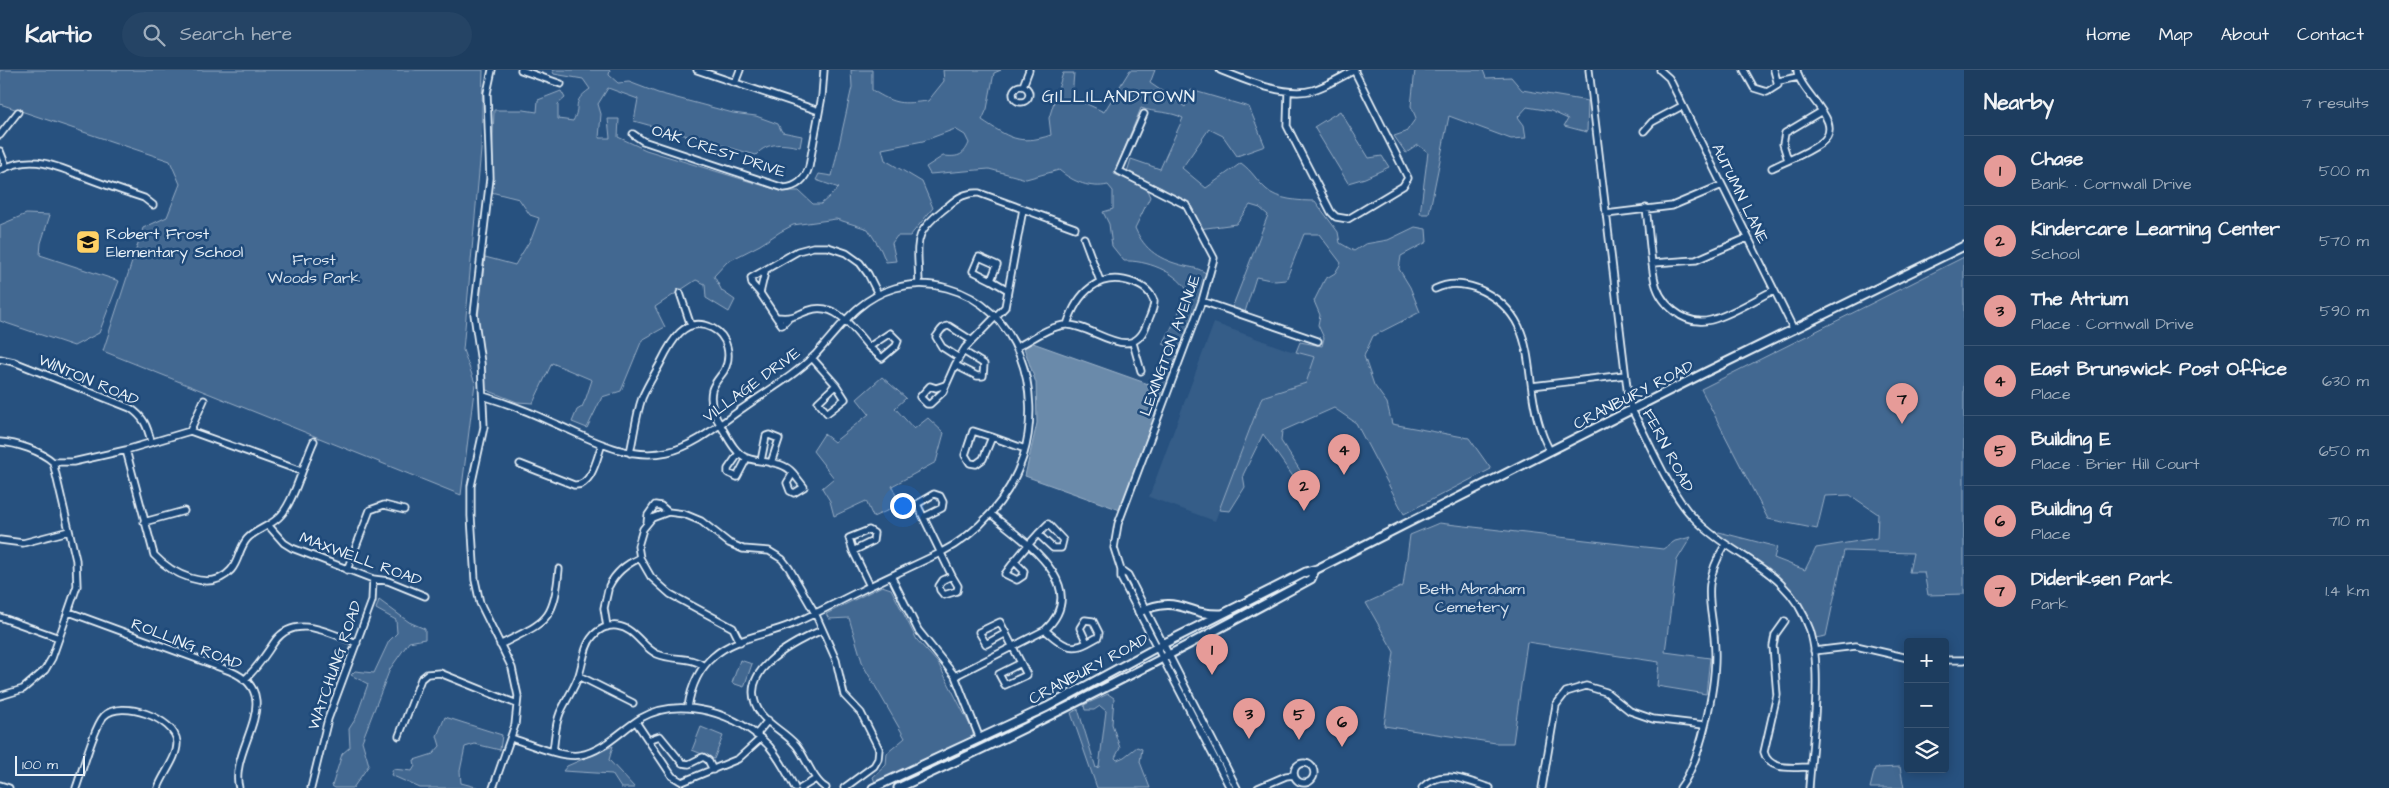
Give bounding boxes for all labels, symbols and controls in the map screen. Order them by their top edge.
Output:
search box [122,12,472,57]
text: Kartio [25,18,92,52]
icon: search [140,21,168,49]
text: Search here [180,21,292,48]
text: Home [2086,22,2131,47]
text: Map [2159,22,2193,47]
text: About [2221,22,2269,47]
text: Contact [2297,22,2364,47]
district label: GILLILANDTOWN [1042,84,1196,109]
text: Nearby [1984,88,2054,117]
text: 7 results [2302,92,2369,114]
street label: OAK CREST DRIVE [649,119,789,183]
street label: AUTUMN LANE [1706,140,1774,248]
text: Chase [2031,146,2083,173]
text: 1 [1999,160,2001,182]
text: 500 m [2319,160,2369,182]
text: Bank · Cornwall Drive [2031,173,2192,195]
text: Kindercare Learning Center [2031,216,2280,243]
place label: Robert Frost Elementary School [106,223,243,264]
school or university icon: Robert Frost Elementary School [75,229,101,255]
text: 2 [1995,230,2005,252]
text: 570 m [2319,230,2369,252]
text: School [2031,243,2080,265]
park label: Frost Woods Park [268,249,361,289]
street label: LEXINGTON AVENUE [1134,271,1206,419]
text: The Atrium [2031,286,2128,313]
text: 3 [1996,300,2004,322]
text: 590 m [2320,300,2369,322]
text: Place · Cornwall Drive [2031,313,2194,335]
street label: VILLAGE DRIVE [698,342,805,428]
street label: WINTON ROAD [35,349,142,411]
street label: CRANBURY ROAD [1569,355,1697,435]
text: East Brunswick Post Office [2031,356,2287,383]
text: 4 [1995,370,2005,392]
text: 630 m [2322,370,2369,392]
pin: 7 [1886,383,1918,424]
text: Place [2031,383,2071,405]
street label: FERN ROAD [1637,405,1699,496]
text: Building E [2031,426,2111,453]
pin: 4 [1328,434,1360,475]
text: 5 [1994,440,2006,462]
text: 650 m [2319,440,2369,462]
text: Place · Brier Hill Court [2031,453,2200,475]
pin: 2 [1288,470,1320,511]
your location [890,493,916,519]
text: Building G [2031,496,2113,523]
text: 6 [1995,510,2005,532]
text: 710 m [2328,510,2369,532]
text: Place [2031,523,2071,545]
street label: MAXWELL ROAD [296,527,425,591]
text: Dideriksen Park [2031,566,2172,593]
park label: Beth Abraham Cemetery [1419,578,1525,619]
text: 7 [1995,580,2005,602]
text: 1.4 km [2325,580,2369,602]
text: Park [2031,593,2068,615]
street label: WATCHUNG ROAD [302,598,367,733]
street label: ROLLING ROAD [128,613,245,675]
street label: CRANBURY ROAD [1025,628,1152,710]
pin: 1 [1196,634,1228,675]
map controls [1904,638,1949,773]
button: + [1904,638,1949,683]
button: − [1904,683,1949,728]
pin: 3 [1233,698,1265,739]
pin: 5 [1283,699,1315,740]
pin: 6 [1326,706,1358,747]
button: layers [1904,728,1949,773]
scale bar [15,753,85,776]
text: 100 m [22,755,58,775]

